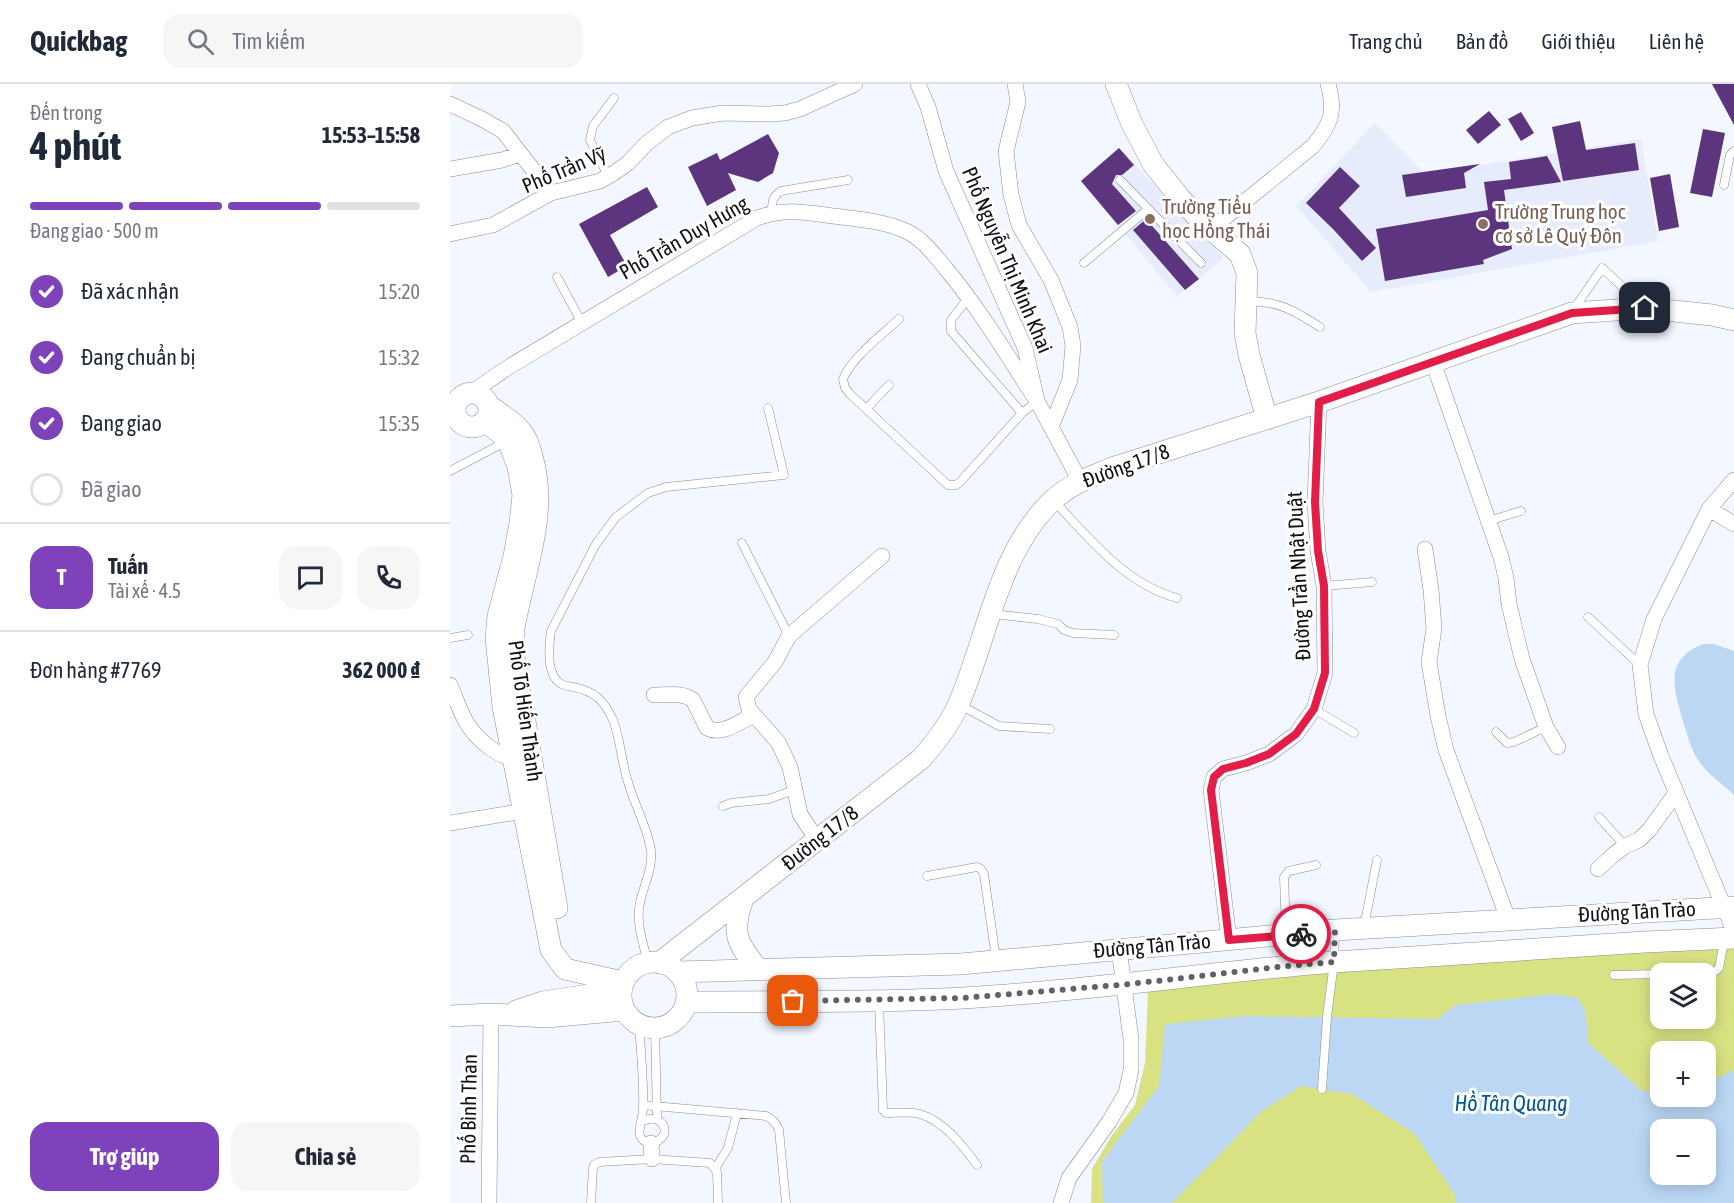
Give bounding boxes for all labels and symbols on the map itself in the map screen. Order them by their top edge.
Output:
street label: Phố Trần Vỹ [518,141,609,197]
street label: Phố Nguyễn Thị Minh Khai [958,163,1058,356]
street label: Phố Trần Duy Hưng [615,191,752,284]
place label: Trường Tiểu học Hồng Thái [1162,194,1270,242]
place label: Trường Trung học cơ sở Lê Quý Đôn [1495,199,1626,247]
marker: Trường Tiểu học Hồng Thái [1143,212,1157,226]
marker: Trường Trung học cơ sở Lê Quý Đôn [1476,217,1490,231]
pin [1619,282,1670,333]
street label: Đường 17/8 [1079,438,1172,492]
street label: Đường Trần Nhật Duật [1282,491,1314,661]
street label: Phố Tô Hiến Thành [504,639,548,783]
street label: Đường 17/8 [776,800,863,875]
street label: Đường Tân Trào [1577,896,1696,926]
courier [1271,904,1331,964]
street label: Đường Tân Trào [1092,928,1212,962]
pin [767,975,818,1026]
street label: Phố Bình Than [455,1054,481,1164]
water label: Hồ Tân Quang [1454,1090,1568,1116]

